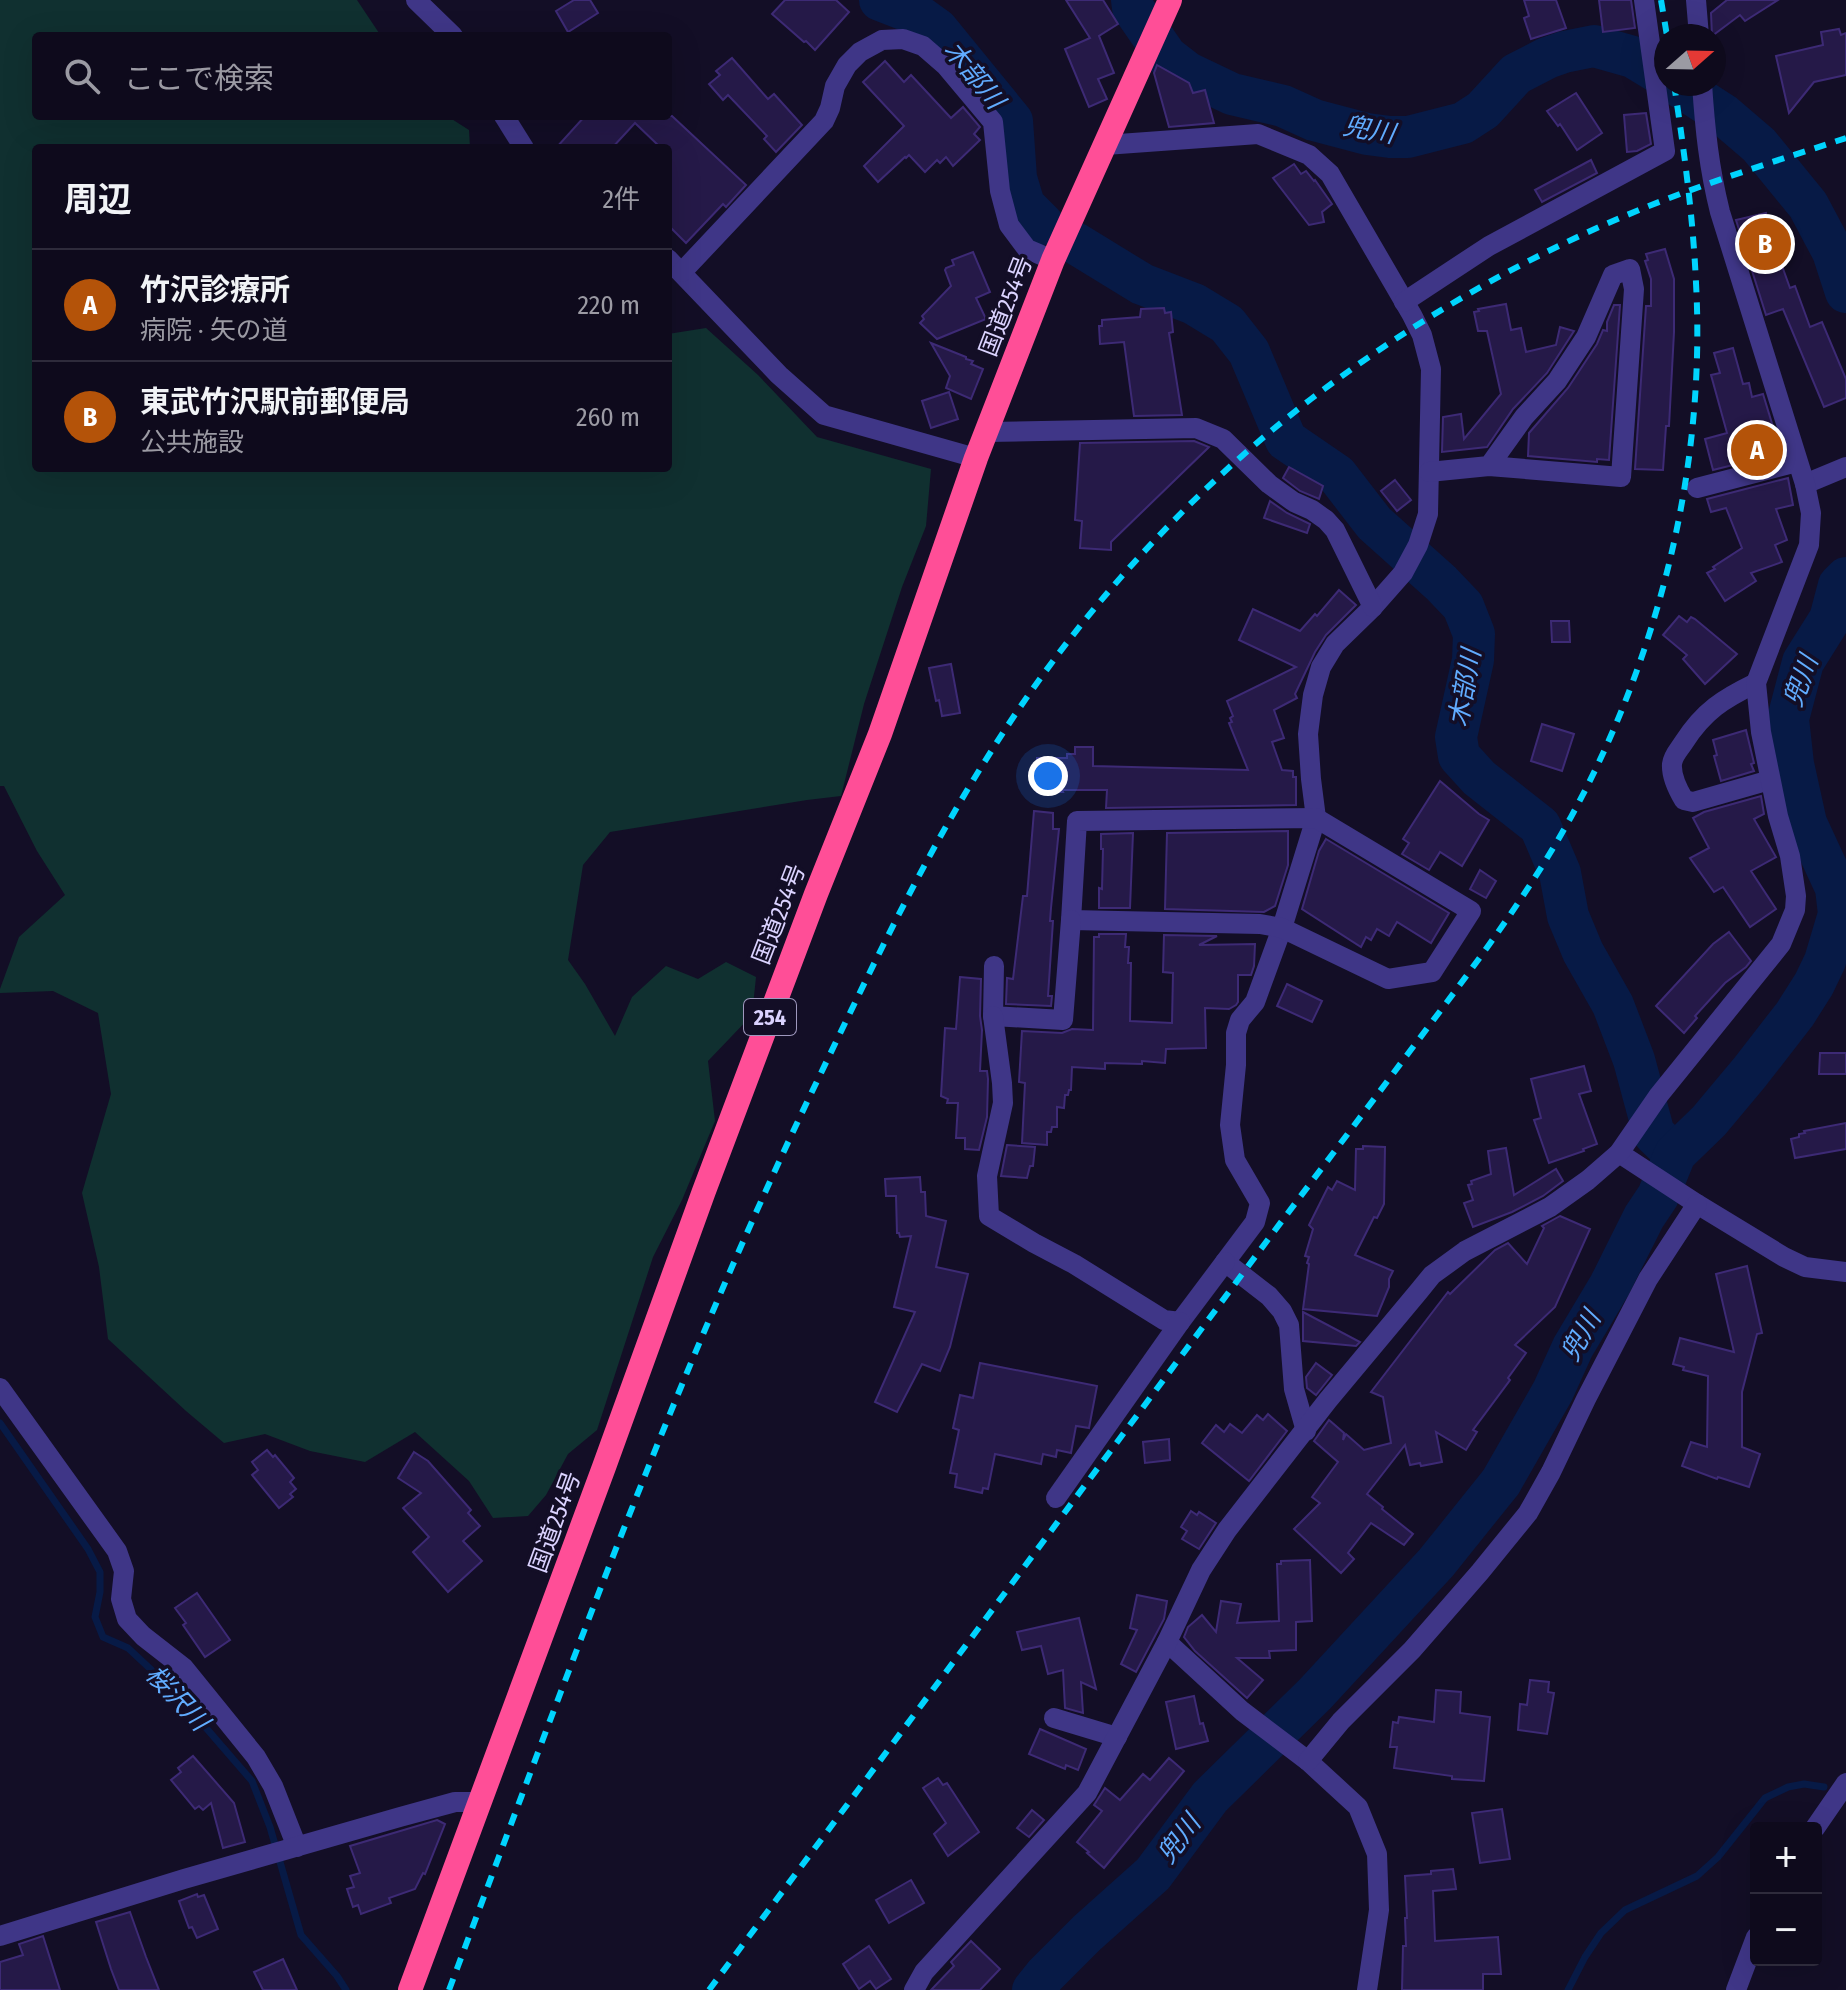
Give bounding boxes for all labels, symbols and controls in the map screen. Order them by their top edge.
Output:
north arrow [1654,24,1726,96]
search box [32,32,672,120]
water label: 木部川 [937,35,1012,117]
icon: search [60,54,104,98]
text: ここで検索 [124,61,274,97]
water label: 兜川 [1341,110,1400,150]
text: 周辺 [64,179,132,220]
text: 2件 [603,184,640,215]
pin: B [1739,214,1791,274]
street label: 国道254号 [974,252,1038,360]
text: 竹沢診療所 [140,272,290,308]
text: A [83,290,97,321]
text: 220 m [577,290,640,321]
text: 病院 · 矢の道 [140,315,288,346]
text: 東武竹沢駅前郵便局 [140,384,410,420]
text: B [83,402,97,433]
text: 260 m [576,402,640,433]
pin: A [1731,420,1783,480]
text: 公共施設 [140,427,244,458]
water label: 木部川 [1443,644,1488,729]
water label: 兜川 [1778,648,1825,711]
your location [1028,756,1068,796]
street label: 国道254号 [747,860,811,968]
road number: 254 [744,999,796,1035]
water label: 兜川 [1555,1303,1609,1366]
street label: 国道254号 [524,1468,586,1576]
water label: 桜沢川 [139,1659,217,1739]
water label: 兜川 [1151,1807,1209,1869]
map controls [1750,1822,1822,1966]
button: + [1750,1822,1822,1894]
button: − [1750,1894,1822,1966]

